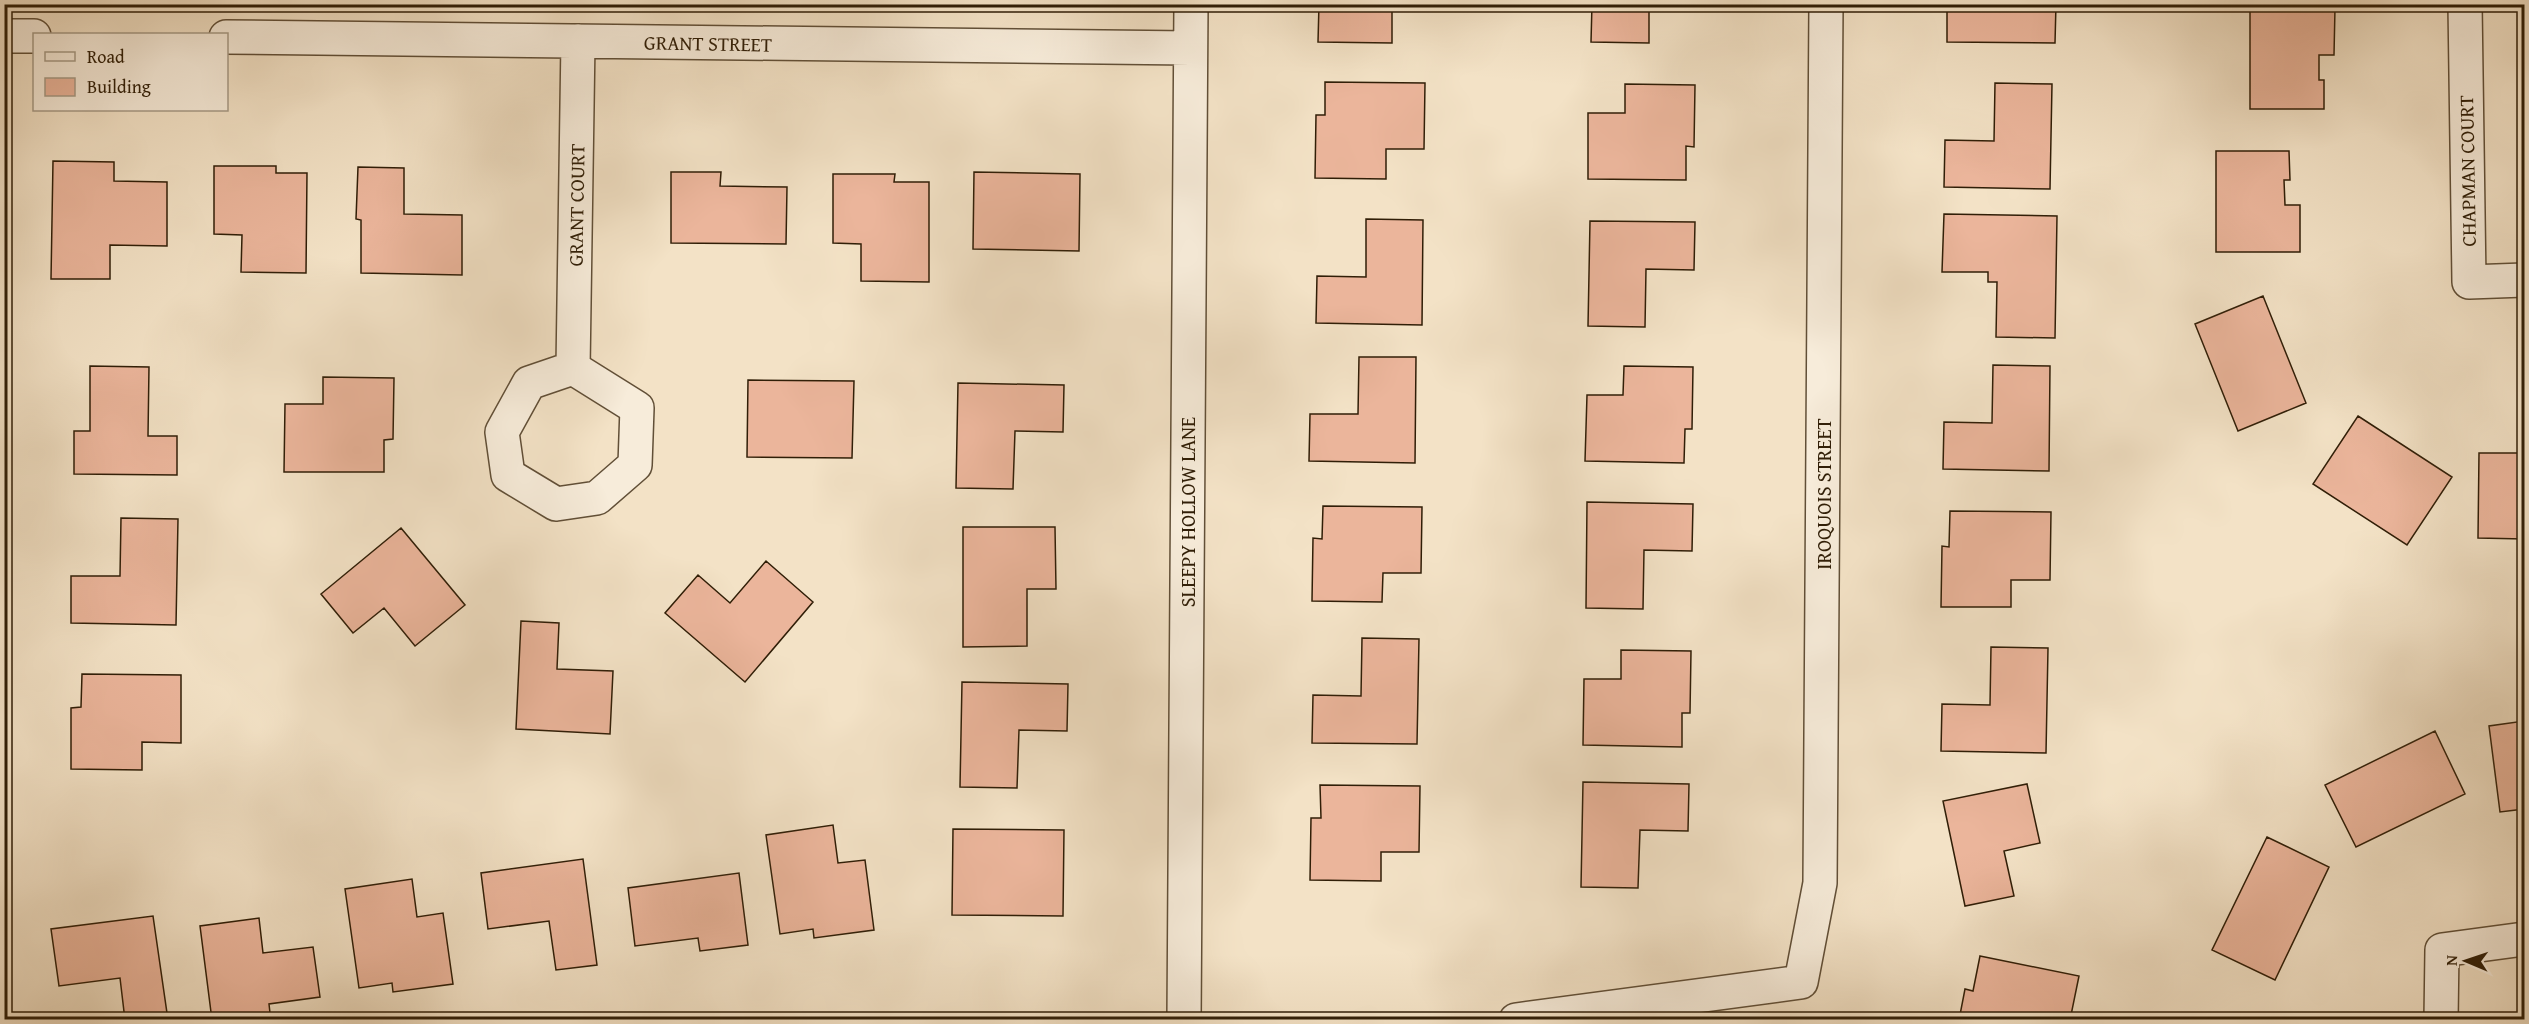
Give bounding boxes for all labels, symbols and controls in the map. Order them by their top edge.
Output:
street label: GRANT STREET [644,27,772,59]
legend [33,33,228,111]
text: Road [87,43,125,70]
text: Building [87,73,151,100]
street label: CHAPMAN COURT [2451,95,2483,247]
street label: GRANT COURT [560,143,592,267]
street label: SLEEPY HOLLOW LANE [1173,417,1202,607]
street label: IROQUOIS STREET [1809,418,1838,570]
north arrow [2436,931,2496,991]
text: N [2439,954,2463,966]

